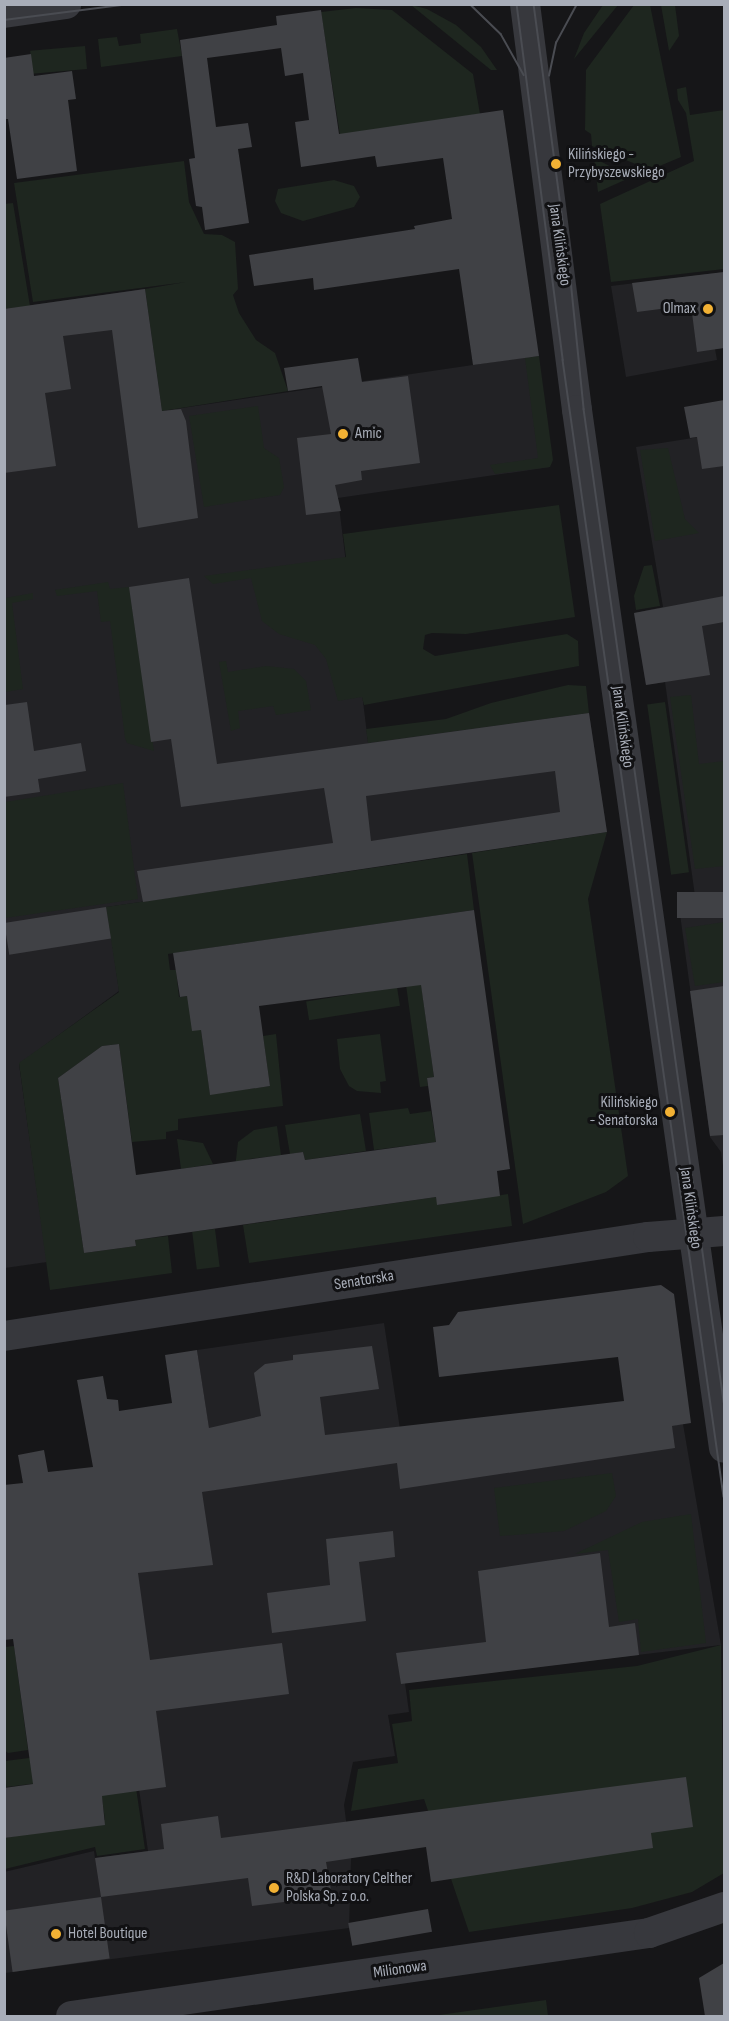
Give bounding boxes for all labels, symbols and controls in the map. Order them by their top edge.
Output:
place label: Kilińskiego - Przybyszewskiego [568,145,665,183]
marker: Kilińskiego - Przybyszewskiego [549,157,563,171]
street label: Jana Kilińskiego [544,203,574,287]
place label: Olmax [663,299,696,319]
marker: Olmax [701,302,715,316]
place label: Amic [355,424,382,444]
marker: Amic [336,427,350,441]
street label: Jana Kilińskiego [607,685,637,769]
place label: Kilińskiego - Senatorska [590,1093,658,1131]
marker: Kilińskiego - Senatorska [663,1105,677,1119]
street label: Jana Kilińskiego [675,1166,705,1250]
street label: Senatorska [333,1267,395,1295]
place label: R&D Laboratory Celther Polska Sp. z o.o. [286,1869,412,1907]
marker: R&D Laboratory Celther Polska Sp. z o.o. [267,1881,281,1895]
place label: Hotel Boutique [68,1924,148,1944]
marker: Hotel Boutique [49,1927,63,1941]
street label: Milionowa [372,1957,428,1983]

